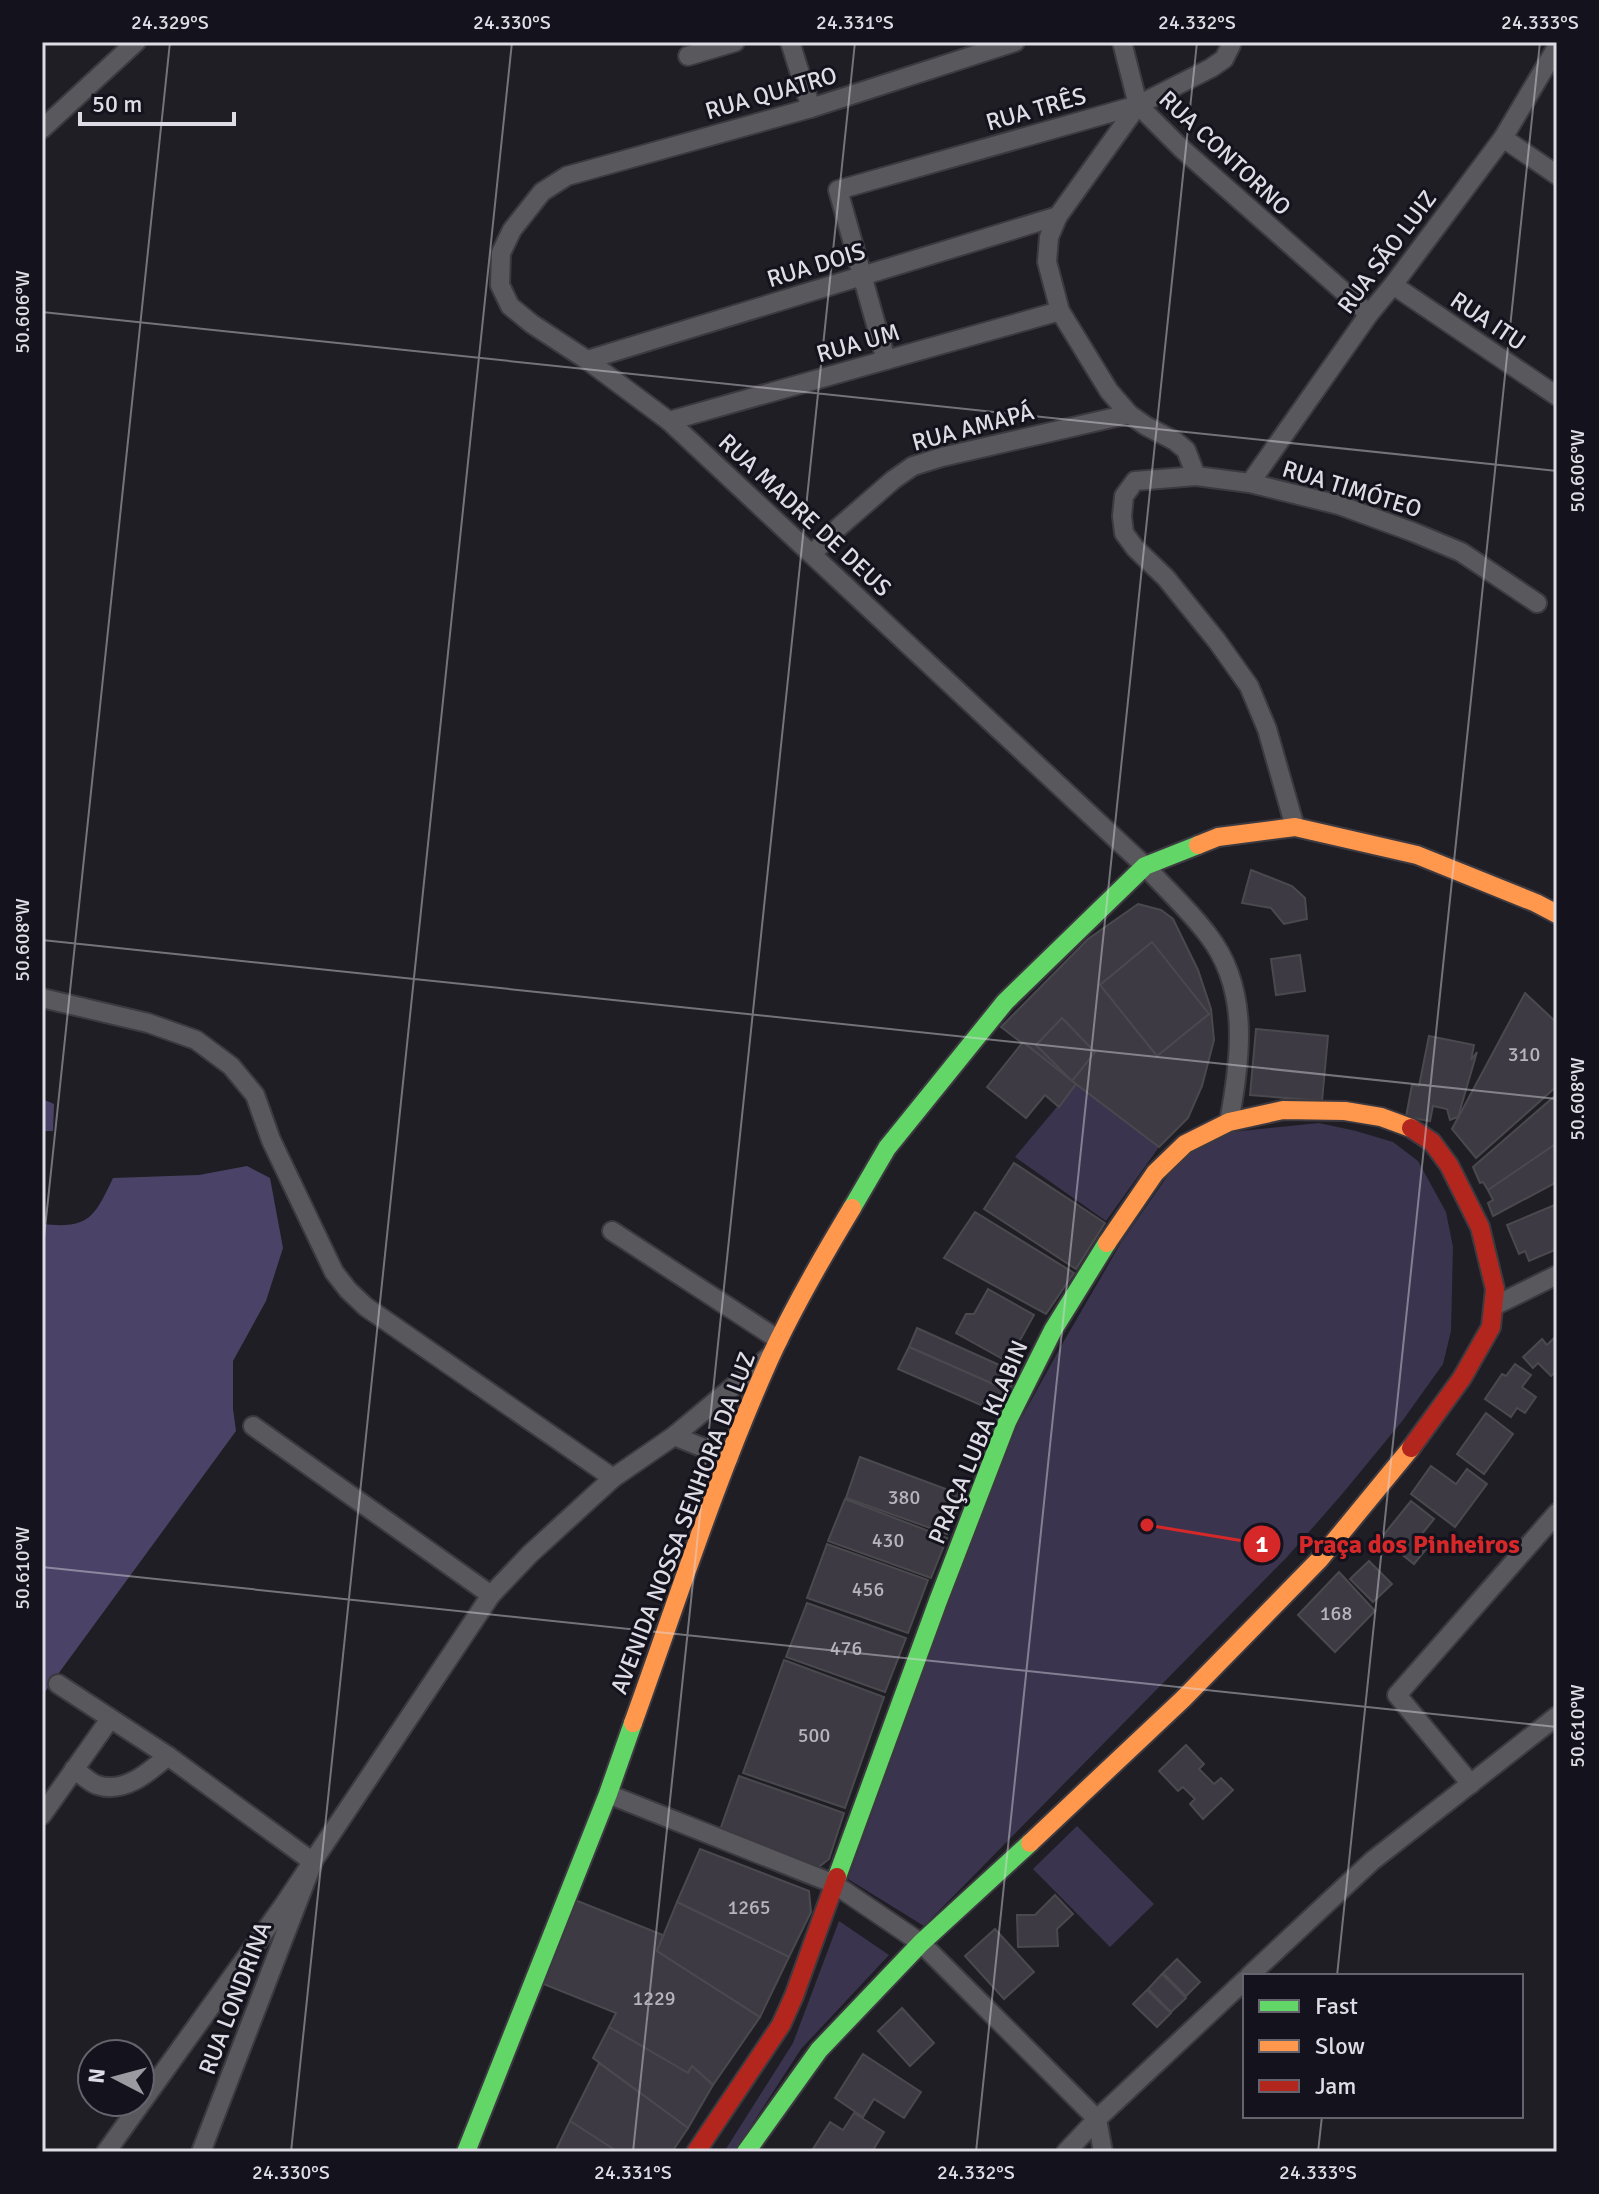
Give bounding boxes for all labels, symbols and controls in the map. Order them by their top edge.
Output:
text: 24.329°S [131,10,209,35]
text: 24.330°S [473,10,551,35]
text: 24.331°S [816,10,894,35]
text: 24.332°S [1158,10,1236,35]
text: 24.333°S [1501,10,1579,35]
street label: RUA QUATRO [702,60,840,126]
scale bar [80,76,234,126]
street label: RUA TRÊS [982,80,1090,138]
street label: RUA CONTORNO [1153,84,1297,222]
text: 50 m [92,89,142,119]
street label: RUA SÃO LUIZ [1331,184,1443,320]
street label: RUA DOIS [763,236,869,294]
text: 50.606°W [10,270,35,354]
street label: RUA ITU [1445,285,1531,357]
street label: RUA UM [813,317,903,369]
street label: RUA AMAPÁ [909,396,1038,458]
street label: RUA MADRE DE DEUS [712,427,898,603]
text: 50.606°W [1565,429,1590,513]
street label: RUA TIMÓTEO [1279,454,1425,524]
text: 50.608°W [10,898,35,982]
house number: 310 [1508,1042,1540,1067]
text: 50.608°W [1565,1057,1590,1141]
street label: PRAÇA LUBA KLABIN [922,1336,1034,1548]
street label: AVENIDA NOSSA SENHORA DA LUZ [604,1348,762,1698]
house number: 380 [888,1485,920,1510]
callout: Praça dos Pinheiros [1242,1519,1536,1569]
text: 50.610°W [10,1526,35,1610]
house number: 430 [872,1528,904,1553]
text: 1 [1256,1529,1269,1559]
text: Praça dos Pinheiros [1298,1529,1520,1561]
house number: 456 [852,1577,884,1602]
house number: 168 [1320,1601,1352,1626]
house number: 476 [830,1636,862,1661]
text: 50.610°W [1565,1684,1590,1768]
house number: 500 [798,1723,830,1748]
house number: 1265 [727,1895,771,1920]
street label: RUA LONDRINA [192,1917,278,2079]
legend [1243,1974,1523,2118]
house number: 1229 [632,1986,676,2011]
text: Fast [1315,1991,1358,2021]
text: Slow [1315,2031,1365,2061]
north arrow [76,2038,156,2118]
text: N [82,2067,111,2085]
text: Jam [1315,2071,1356,2101]
text: 24.330°S [252,2160,330,2185]
text: 24.331°S [594,2160,672,2185]
text: 24.332°S [937,2160,1015,2185]
text: 24.333°S [1279,2160,1357,2185]

